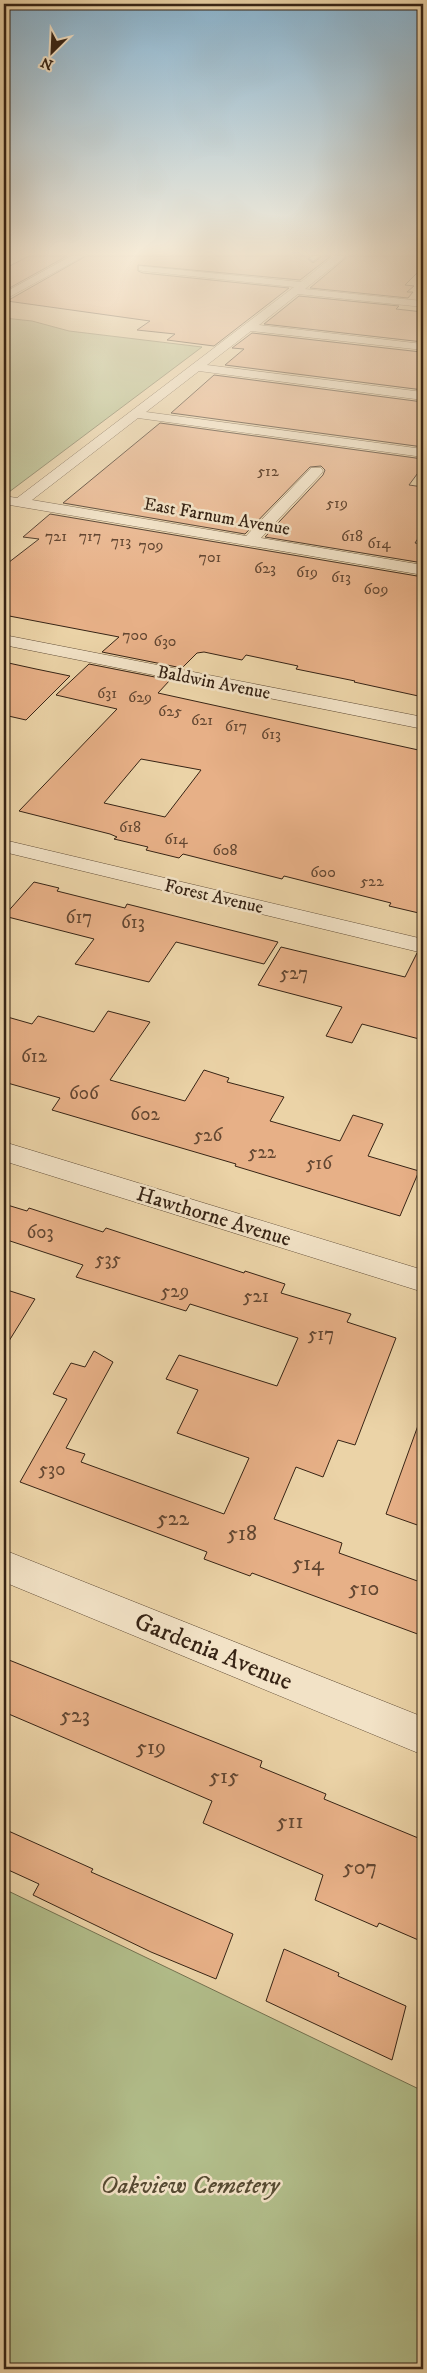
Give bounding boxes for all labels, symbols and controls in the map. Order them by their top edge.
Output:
north arrow [28,28,78,78]
text: N [38,52,56,74]
house number: 512 [257,461,279,481]
street label: East Farnum Avenue [142,493,292,541]
house number: 519 [326,493,348,513]
house number: 721 [45,526,67,546]
house number: 717 [79,526,101,546]
house number: 618 [341,526,363,546]
house number: 713 [111,531,131,551]
house number: 614 [367,533,391,553]
house number: 709 [138,535,164,555]
house number: 701 [199,547,222,567]
house number: 623 [254,558,276,578]
house number: 619 [296,562,318,582]
house number: 613 [331,567,351,587]
house number: 609 [364,579,388,599]
house number: 700 [122,625,148,645]
house number: 630 [154,631,176,651]
street label: Baldwin Avenue [155,661,272,705]
house number: 631 [97,683,117,703]
house number: 629 [128,687,152,707]
house number: 625 [158,701,182,721]
house number: 621 [191,710,213,730]
house number: 617 [225,716,247,736]
house number: 613 [261,724,281,744]
house number: 618 [119,817,141,837]
house number: 614 [164,829,188,849]
house number: 608 [213,840,237,860]
house number: 600 [310,862,336,882]
house number: 522 [360,871,384,891]
street label: Forest Avenue [162,875,265,919]
house number: 617 [66,906,92,929]
house number: 613 [121,911,145,934]
house number: 527 [280,962,308,985]
house number: 612 [21,1045,48,1068]
house number: 606 [69,1082,100,1105]
house number: 602 [130,1103,160,1126]
house number: 526 [194,1124,223,1147]
house number: 522 [248,1141,277,1164]
house number: 516 [306,1152,333,1175]
street label: Hawthorne Avenue [133,1181,294,1253]
house number: 603 [26,1221,54,1244]
house number: 535 [95,1248,122,1271]
house number: 529 [161,1280,189,1303]
house number: 521 [243,1285,269,1308]
house number: 517 [308,1323,334,1346]
house number: 530 [39,1458,65,1481]
house number: 522 [157,1505,189,1532]
house number: 518 [227,1520,257,1547]
house number: 514 [292,1550,325,1577]
house number: 510 [349,1575,379,1602]
street label: Gardenia Avenue [130,1606,297,1697]
house number: 523 [60,1702,90,1729]
house number: 519 [136,1734,166,1761]
house number: 515 [209,1763,239,1790]
house number: 511 [276,1808,304,1835]
house number: 507 [343,1854,377,1881]
park label: Oakview Cemetery [101,2170,281,2201]

